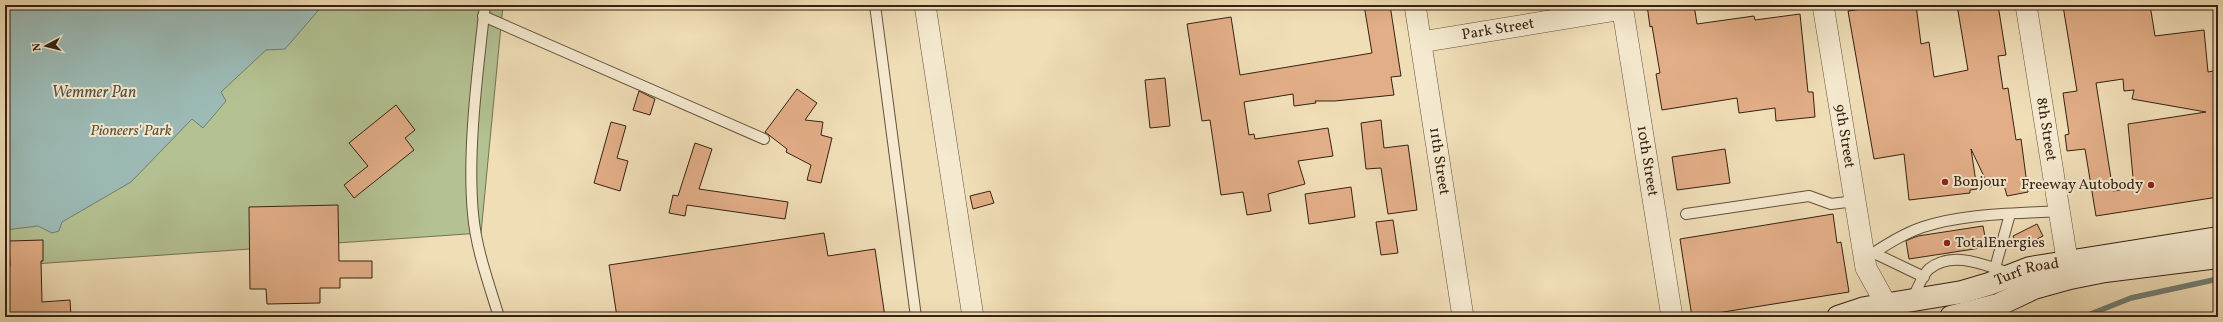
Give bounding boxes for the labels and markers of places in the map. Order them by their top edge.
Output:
place label: Bonjour [1953,172,2006,193]
place label: Freeway Autobody [2021,175,2143,196]
marker: Bonjour [1940,177,1950,187]
marker: Freeway Autobody [2146,180,2156,190]
place label: TotalEnergies [1955,233,2045,254]
marker: TotalEnergies [1942,238,1952,248]

